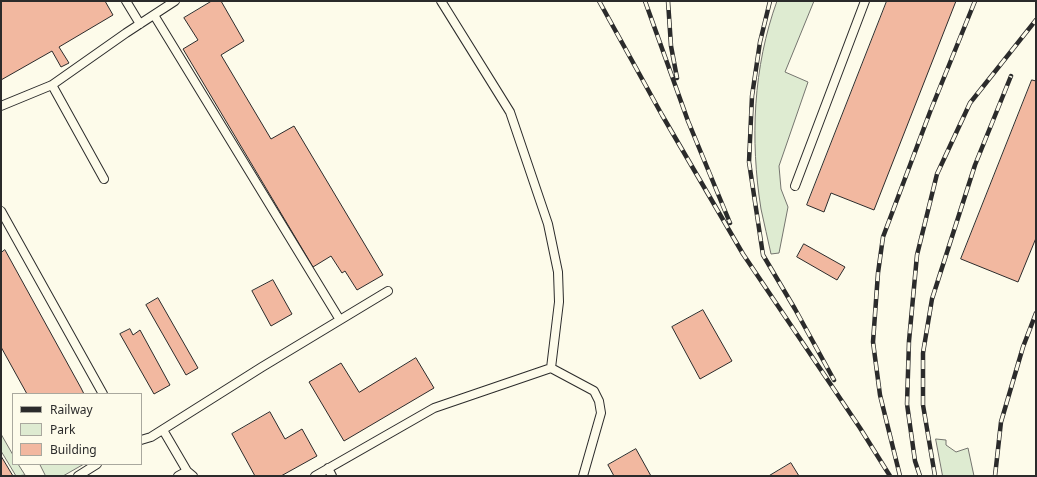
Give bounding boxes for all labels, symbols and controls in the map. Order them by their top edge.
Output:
legend [12,393,142,465]
text: Railway [50,401,93,418]
text: Park [50,421,75,438]
text: Building [50,441,97,458]

